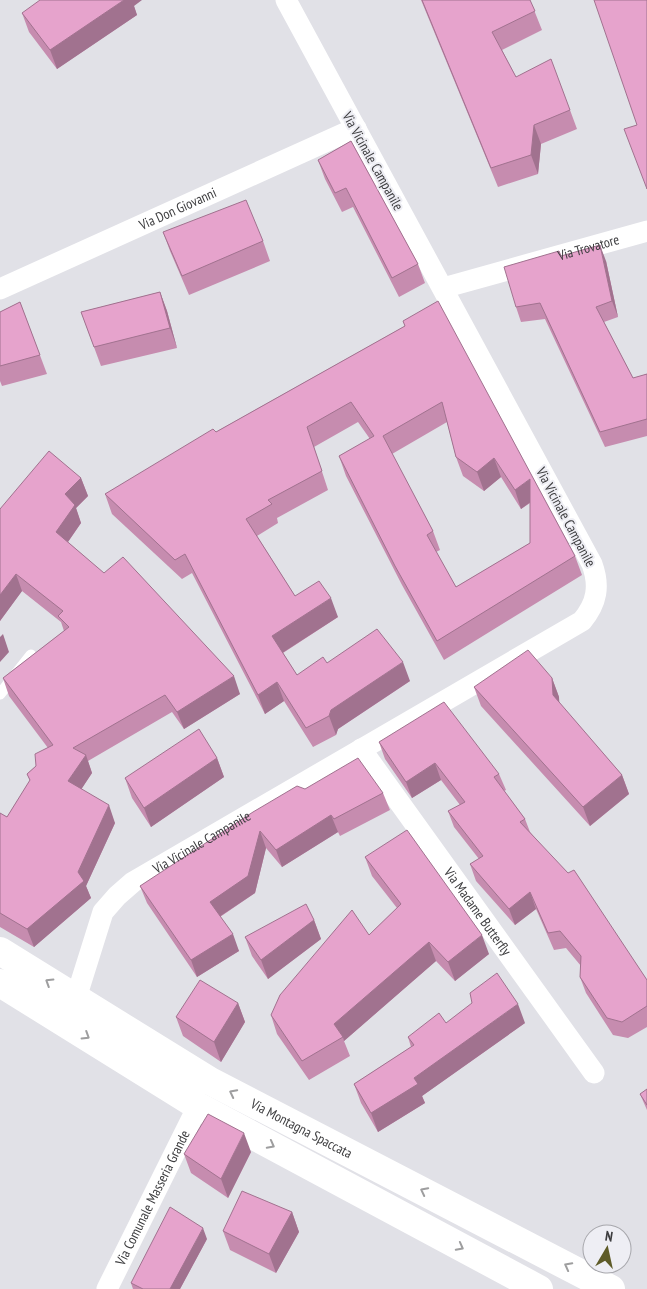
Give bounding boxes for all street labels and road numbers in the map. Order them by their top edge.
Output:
street label: Via Vicinale Campanile [338,108,408,214]
street label: Via Don Giovanni [135,183,219,234]
street label: Via Trovatore [555,230,621,265]
street label: Via Vicinale Campanile [532,463,600,570]
street label: Via Vicinale Campanile [149,807,254,878]
street label: Via Madame Butterfly [440,863,516,959]
street label: Via Montagna Spaccata [247,1094,355,1162]
street label: Via Comunale Masseria Grande [111,1127,194,1269]

